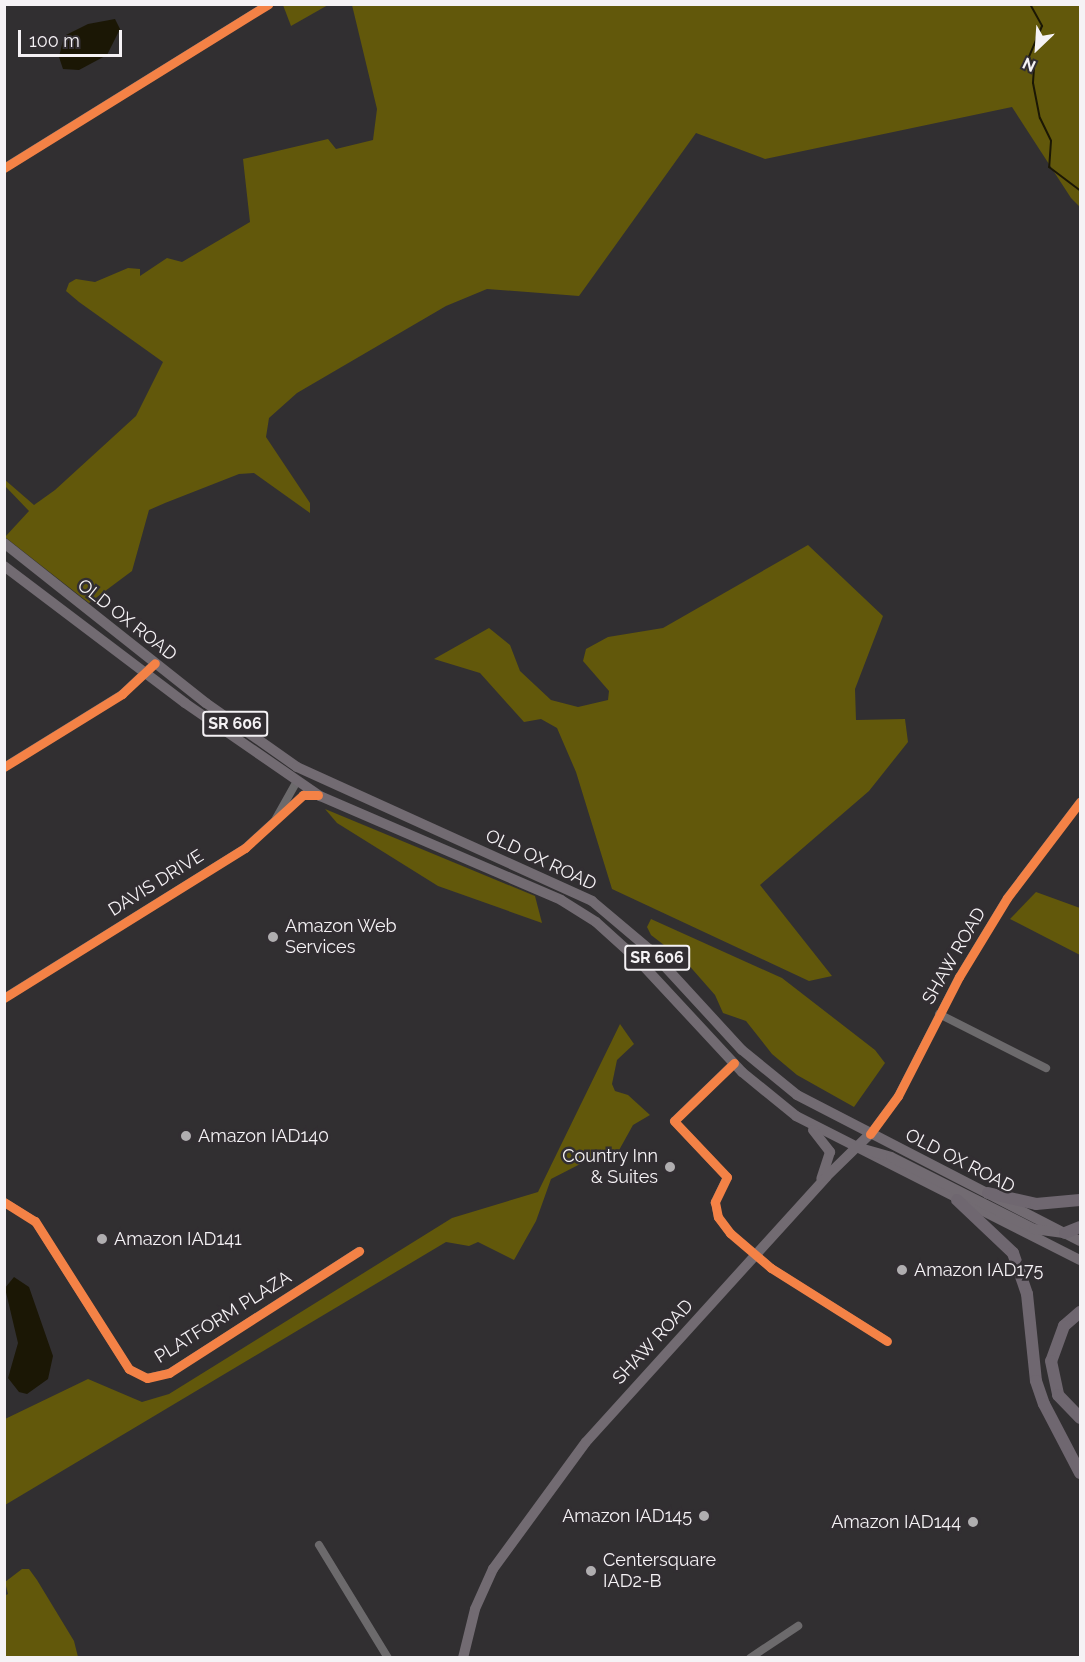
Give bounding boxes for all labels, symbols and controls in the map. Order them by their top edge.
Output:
scale bar [21,18,124,56]
north arrow [1007,18,1067,78]
text: 100 m [29,30,80,51]
text: N [1020,54,1039,76]
street label: OLD OX ROAD [73,574,181,666]
road number: SR 606 [202,711,268,737]
street label: OLD OX ROAD [482,825,600,895]
street label: DAVIS DRIVE [104,845,208,921]
street label: SHAW ROAD [918,904,990,1008]
place label: Amazon Web Services [285,916,397,958]
marker: Amazon Web Services [266,930,280,944]
road number: SR 606 [624,945,690,971]
street label: OLD OX ROAD [902,1124,1018,1198]
place label: Amazon IAD140 [198,1125,329,1147]
marker: Amazon IAD140 [179,1129,193,1143]
place label: Country Inn & Suites [562,1146,658,1188]
marker: Country Inn & Suites [663,1160,677,1174]
place label: Amazon IAD141 [114,1228,242,1250]
marker: Amazon IAD141 [95,1232,109,1246]
place label: Amazon IAD175 [914,1259,1043,1281]
marker: Amazon IAD175 [895,1263,909,1277]
street label: PLATFORM PLAZA [151,1266,295,1368]
street label: SHAW ROAD [608,1295,698,1389]
place label: Amazon IAD145 [562,1505,692,1527]
marker: Amazon IAD145 [697,1509,711,1523]
place label: Amazon IAD144 [831,1511,961,1533]
marker: Amazon IAD144 [966,1515,980,1529]
place label: Centersquare IAD2-B [603,1550,716,1592]
marker: Centersquare IAD2-B [584,1564,598,1578]

